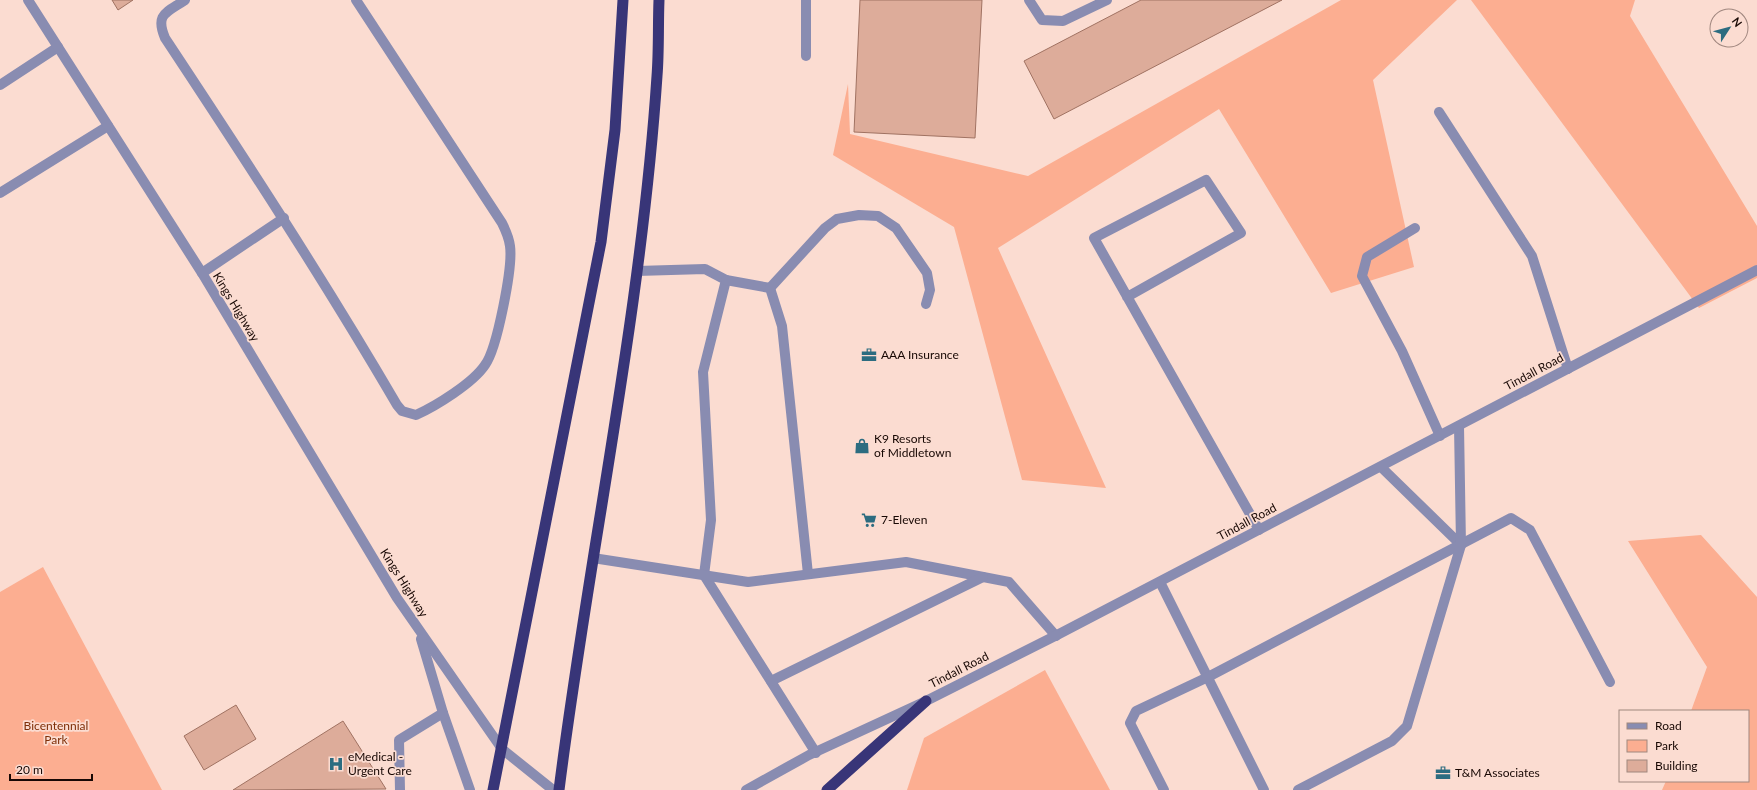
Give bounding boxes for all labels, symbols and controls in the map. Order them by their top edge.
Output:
north arrow [1709,8,1749,48]
text: N [1730,15,1745,29]
street label: Kings Highway [210,269,263,345]
office icon: AAA Insurance [860,346,878,364]
place label: AAA Insurance [881,347,959,362]
street label: Tindall Road [1502,350,1566,393]
place label: K9 Resorts of Middletown [874,431,951,460]
shop icon: K9 Resorts of Middletown [853,437,871,455]
street label: Tindall Road [1215,500,1279,543]
supermarket icon: 7-Eleven [860,511,878,529]
place label: 7-Eleven [881,512,927,527]
street label: Kings Highway [377,546,432,621]
street label: Tindall Road [927,648,991,691]
legend [1619,710,1749,782]
park label: Bicentennial Park [24,718,88,747]
text: Road [1655,718,1682,733]
text: Park [1655,738,1679,753]
place label: eMedical - Urgent Care [348,749,412,778]
hospital icon: eMedical - Urgent Care [327,755,345,773]
scale bar [10,756,92,782]
text: Building [1655,758,1698,773]
text: 20 m [16,762,43,777]
office icon: T&M Associates [1434,764,1452,782]
place label: T&M Associates [1455,765,1540,780]

